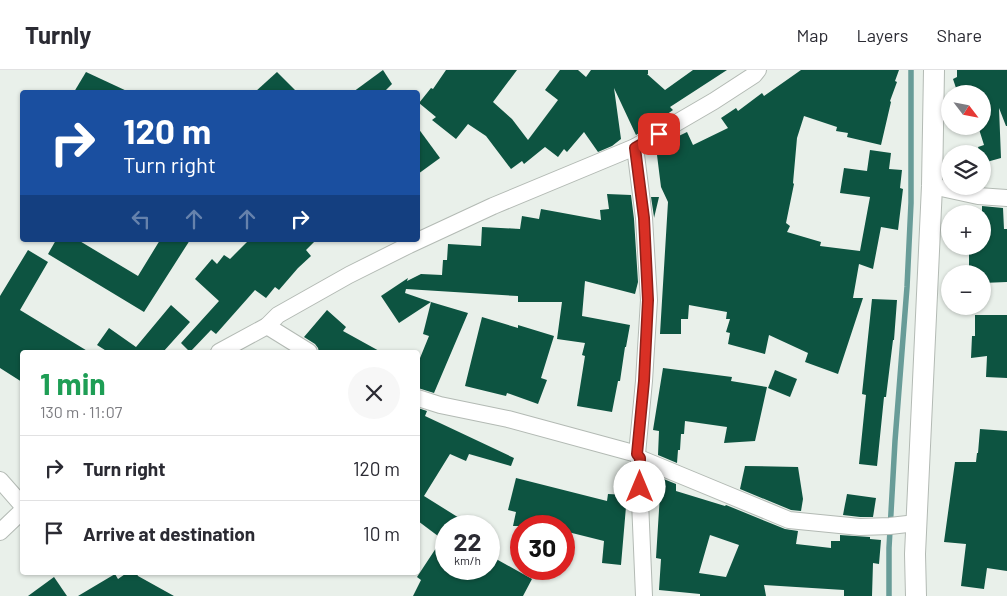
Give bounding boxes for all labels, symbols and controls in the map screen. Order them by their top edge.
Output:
text: Turnly [25,20,91,49]
text: Map [796,24,828,46]
text: Layers [856,24,909,46]
text: Share [937,24,982,46]
north arrow [941,85,991,135]
map controls [941,85,991,315]
text: 120 m [123,109,211,151]
icon: right [40,110,105,175]
pin [638,113,680,155]
icon: arrive [645,120,673,148]
button: layers [941,145,991,195]
text: Turn right [123,151,216,177]
icon: left [127,205,155,233]
icon: ahead [180,205,208,233]
icon: ahead [233,205,261,233]
icon: right [286,205,314,233]
button: + [941,205,991,255]
button: − [941,265,991,315]
text: 1 min [40,365,106,401]
button: close [348,367,400,419]
text: 130 m · 11:07 [40,402,122,421]
icon: right [40,454,68,482]
text: Turn right [83,457,165,480]
text: 120 m [353,457,400,480]
position arrow [613,460,665,512]
speed limit sign: 30 [510,515,575,580]
icon: arrive [40,519,68,547]
text: Arrive at destination [83,522,255,545]
text: 10 m [363,522,400,545]
text: 22 [453,526,482,556]
text: km/h [454,553,481,567]

